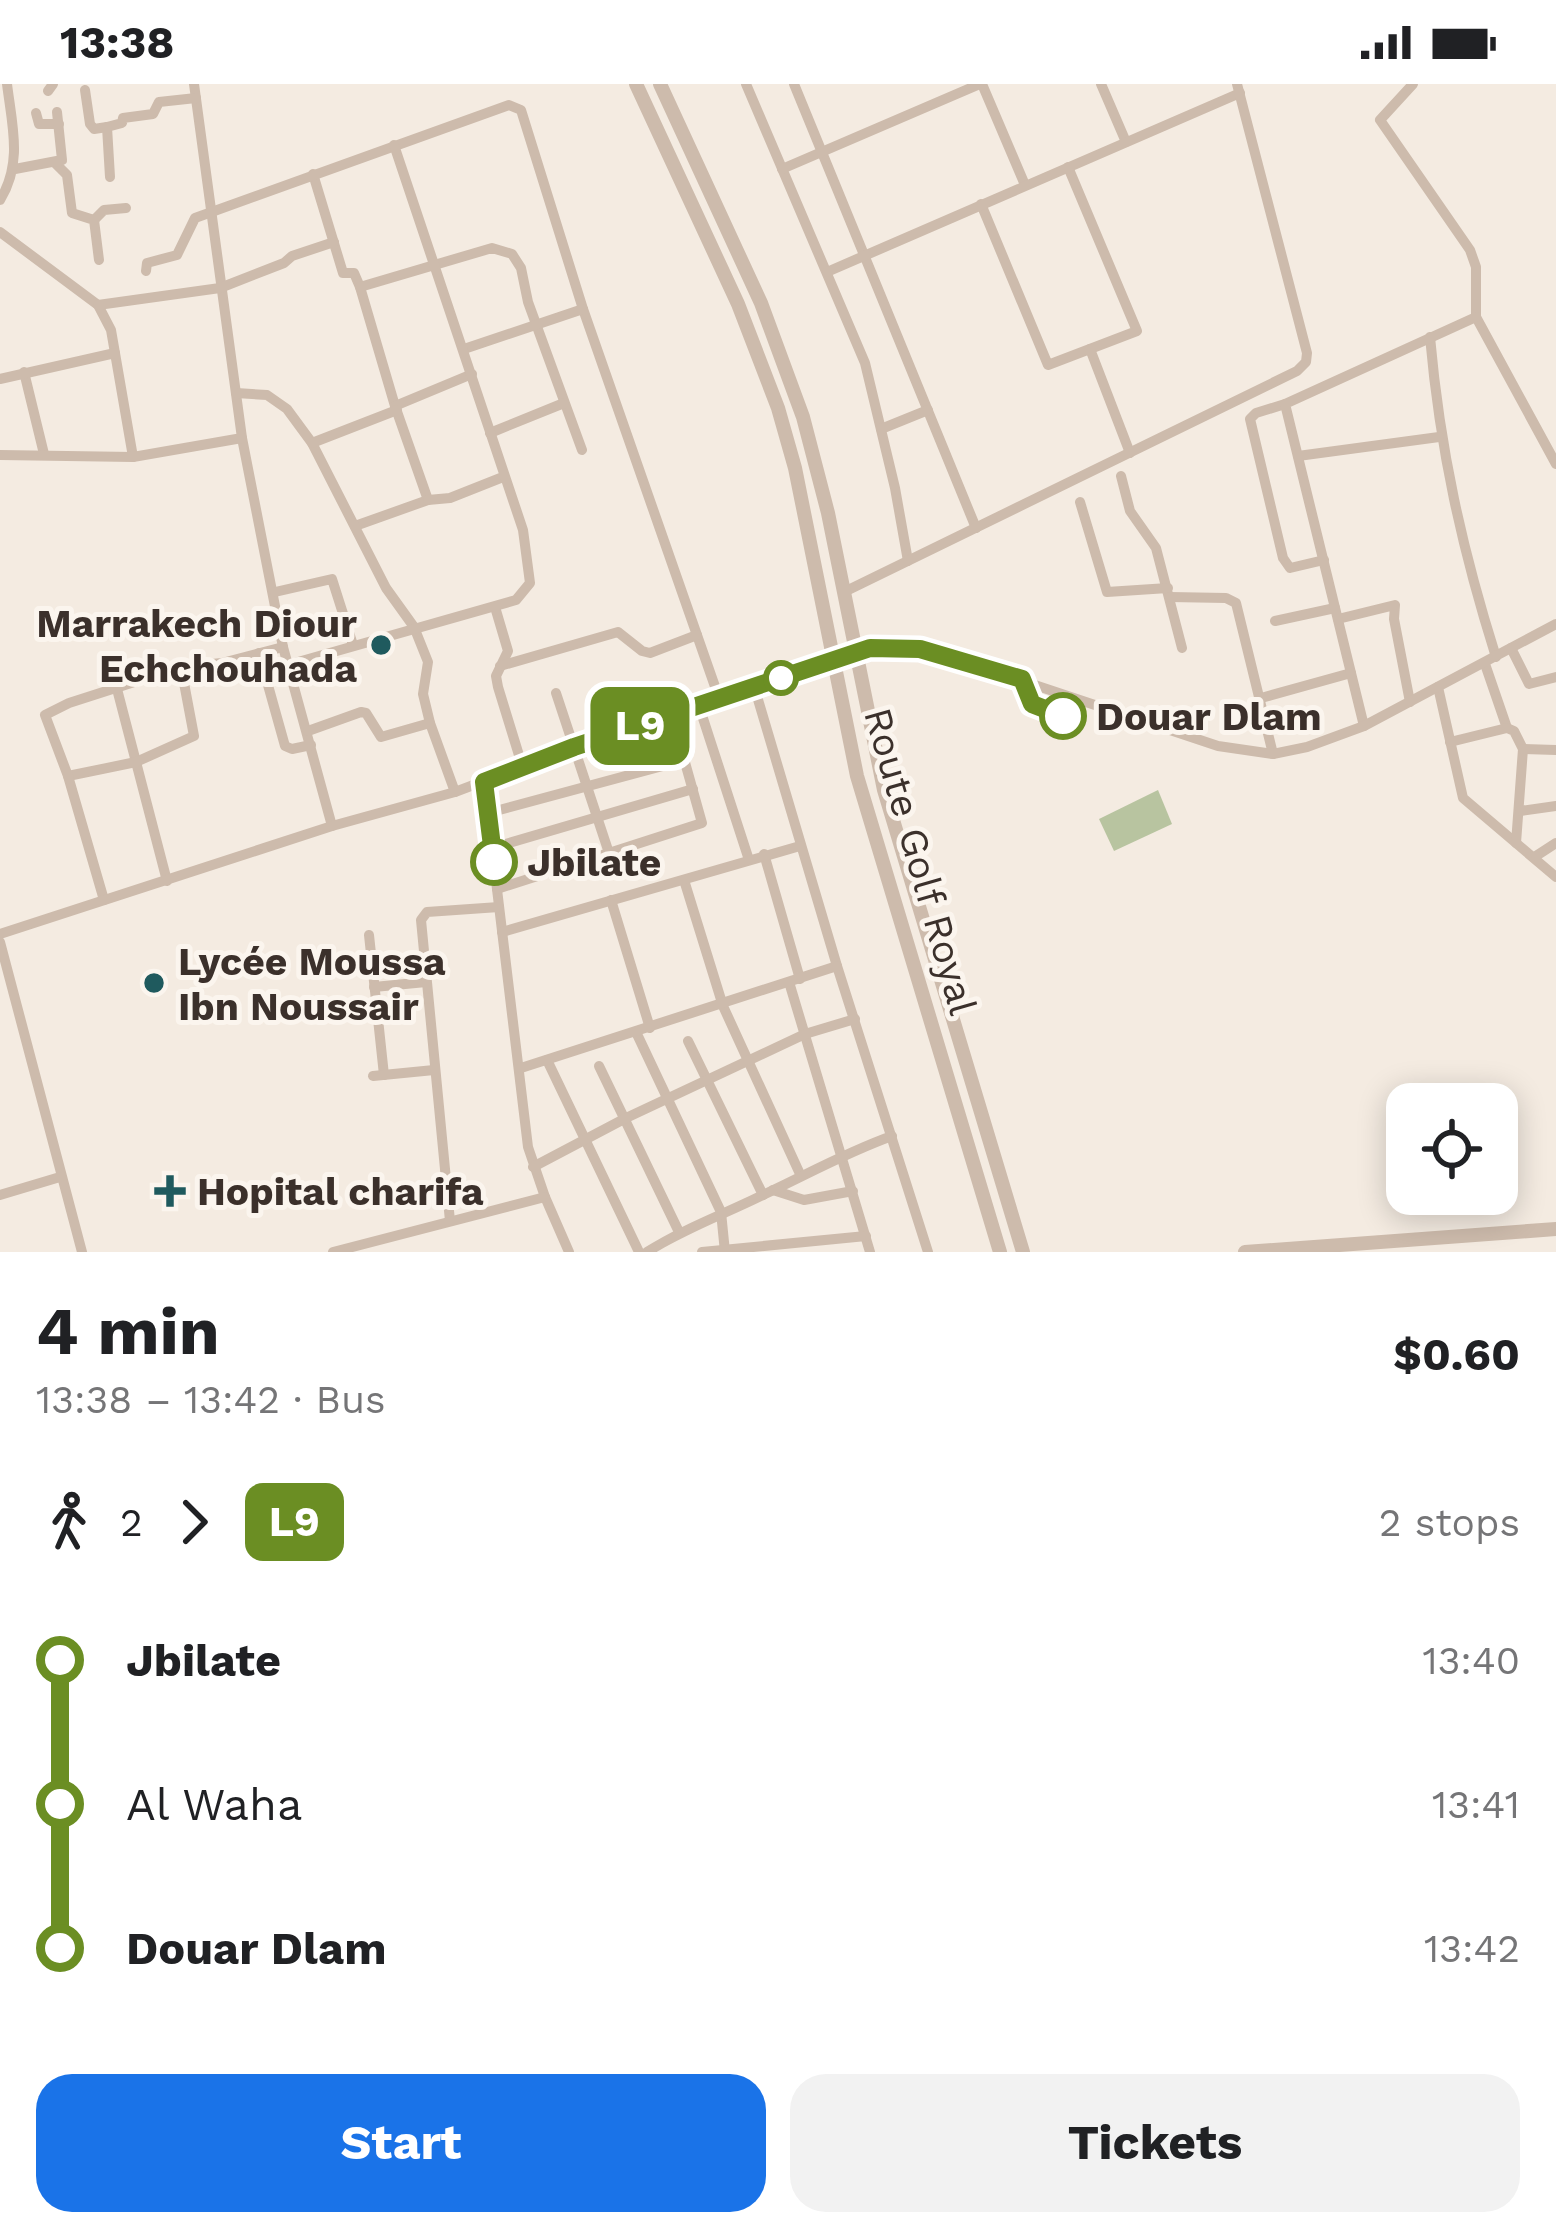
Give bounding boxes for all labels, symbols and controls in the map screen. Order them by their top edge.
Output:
text: 13:38 [60,16,175,69]
place label: Marrakech Diour Echchouhada [36,601,357,691]
marker: Marrakech Diour Echchouhada [368,632,394,658]
unlabelled marker [765,662,797,694]
line badge: L9 [586,687,694,765]
marker: Douar Dlam [1041,694,1085,738]
place label: Douar Dlam [1096,694,1322,739]
text: L9 [614,701,666,750]
street label: Route Golf Royal [855,702,986,1020]
marker: Jbilate [472,840,516,884]
place label: Jbilate [527,840,661,885]
place label: Lycée Moussa Ibn Noussair [178,939,446,1029]
marker: Lycée Moussa Ibn Noussair [141,970,167,996]
map controls [1386,1083,1518,1215]
button: locate [1386,1083,1518,1215]
place label: Hopital charifa [197,1169,484,1214]
marker: Hopital charifa [154,1175,186,1207]
text: 4 min [36,1293,220,1370]
text: $0.60 [1393,1328,1520,1381]
text: 13:38 – 13:42 · Bus [36,1377,386,1422]
icon: walk [36,1489,102,1555]
icon: forward [161,1489,227,1555]
text: L9 [269,1497,320,1546]
text: 2 [120,1500,143,1545]
text: 2 stops [1379,1500,1520,1545]
text: Jbilate [126,1634,281,1687]
text: 13:40 [1422,1638,1520,1683]
text: Al Waha [126,1778,302,1831]
text: 13:41 [1432,1782,1520,1827]
text: Douar Dlam [126,1922,387,1975]
text: 13:42 [1424,1926,1520,1971]
button: Start [36,2074,766,2212]
button: Tickets [790,2074,1520,2212]

